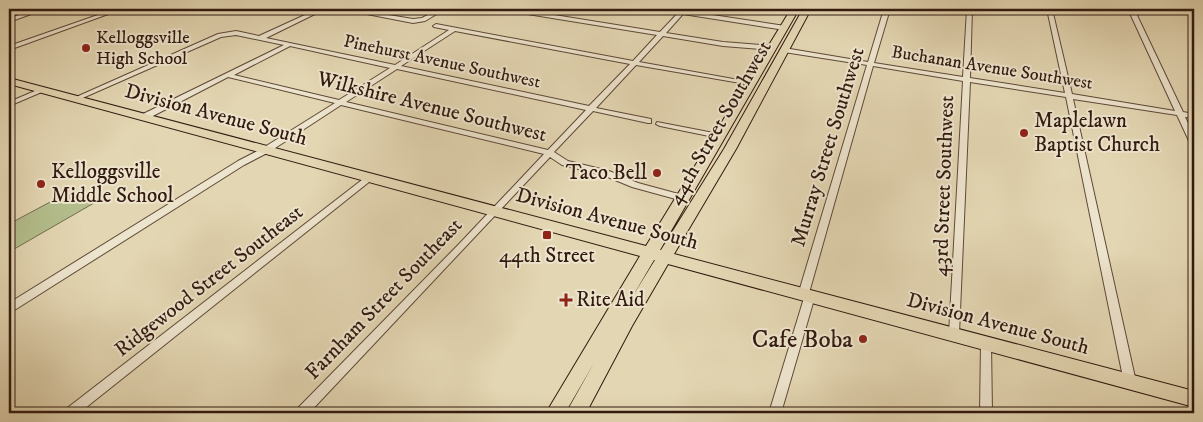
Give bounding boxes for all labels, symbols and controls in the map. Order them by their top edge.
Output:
place label: Kelloggsville High School [96,27,190,70]
street label: Pinehurst Avenue Southwest [342,30,543,94]
street label: 44th Street Southwest [662,36,778,210]
street label: Buchanan Avenue Southwest [890,41,1095,95]
marker: Kelloggsville High School [80,42,92,54]
street label: Murray Street Southwest [785,44,871,250]
street label: Wilkshire Avenue Southwest [314,66,550,148]
street label: Division Avenue South [122,78,310,152]
street label: 43rd Street Southwest [928,95,960,277]
place label: Maplelawn Baptist Church [1034,108,1160,158]
marker: Maplelawn Baptist Church [1018,127,1030,139]
place label: Kelloggsville Middle School [51,159,174,209]
place label: Taco Bell [566,160,648,186]
marker: Taco Bell [651,167,663,179]
marker: Kelloggsville Middle School [35,178,47,190]
street label: Division Avenue South [513,182,701,256]
street label: Ridgewood Street Southeast [110,199,309,363]
street label: Farnham Street Southeast [300,213,468,385]
marker: 44th Street [541,229,553,241]
place label: 44th Street [499,243,595,269]
place label: Rite Aid [576,287,645,313]
street label: Division Avenue South [904,287,1092,361]
marker: Rite Aid [560,294,572,306]
place label: Cafe Boba [752,324,853,355]
marker: Cafe Boba [857,333,869,345]

